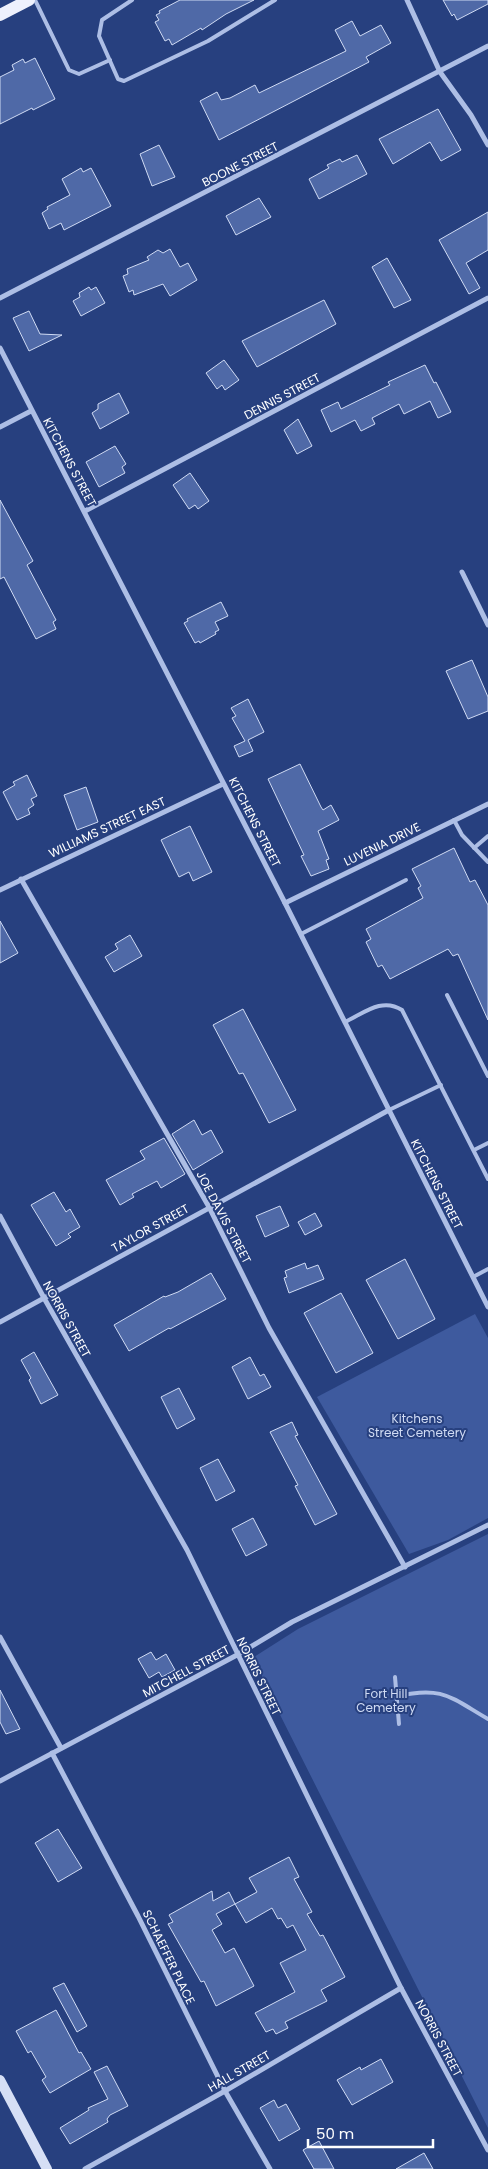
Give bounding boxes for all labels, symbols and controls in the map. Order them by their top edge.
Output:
street label: BOONE STREET [199,137,282,191]
street label: DENNIS STREET [241,368,324,423]
street label: KITCHENS STREET [39,414,101,510]
street label: KITCHENS STREET [225,774,285,870]
street label: WILLIAMS STREET EAST [46,792,169,862]
street label: LUVENIA DRIVE [341,818,423,870]
street label: KITCHENS STREET [407,1136,467,1232]
street label: JOE DAVIS STREET [192,1168,256,1267]
street label: TAYLOR STREET [108,1199,192,1256]
street label: NORRIS STREET [39,1278,95,1361]
park label: Kitchens Street Cemetery [368,1410,466,1441]
street label: NORRIS STREET [233,1634,286,1719]
street label: MITCHELL STREET [139,1641,233,1701]
park label: Fort Hill Cemetery [356,1685,416,1716]
street label: SCHAEFFER PLACE [139,1907,199,2007]
street label: NORRIS STREET [411,1996,467,2080]
street label: HALL STREET [205,2046,274,2096]
scale bar [308,2116,433,2148]
text: 50 m [316,2123,354,2144]

